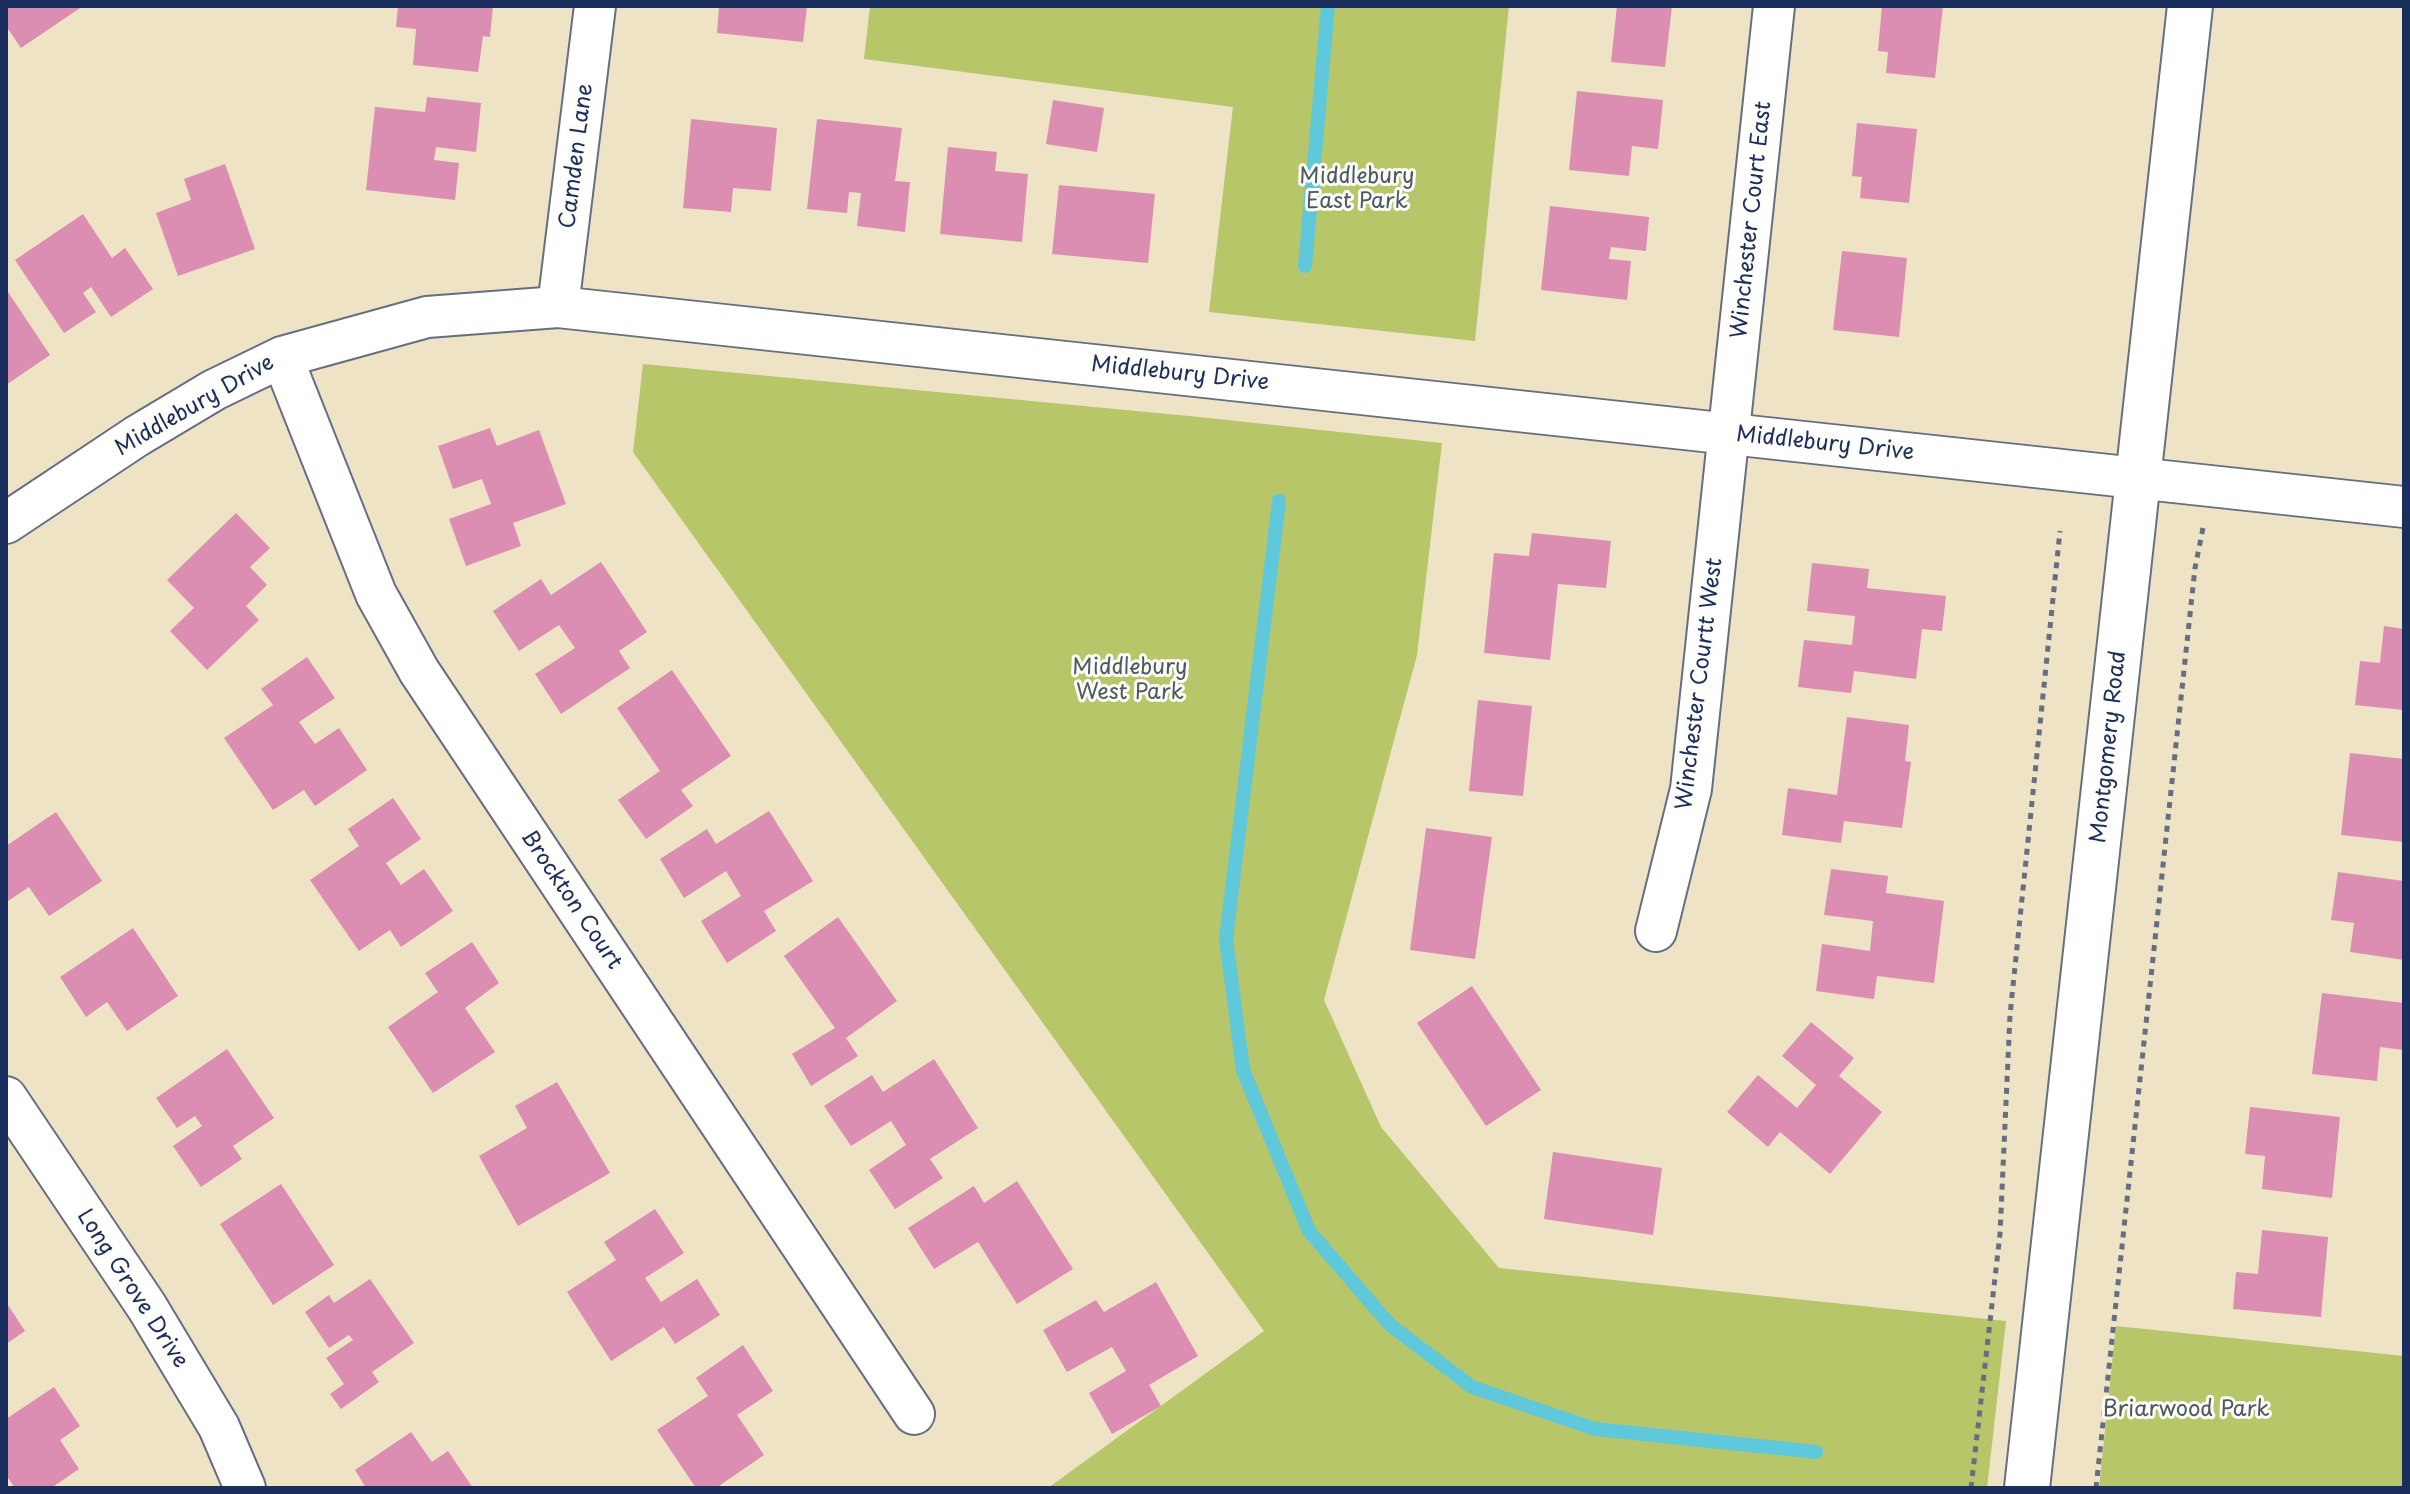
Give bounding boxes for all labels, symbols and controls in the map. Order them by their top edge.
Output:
street label: Camden Lane [555,82,599,230]
street label: Winchester Court East [1726,100,1778,340]
park label: Middlebury East Park [1299,164,1415,216]
street label: Middlebury Drive [111,350,279,462]
street label: Middlebury Drive [1090,352,1270,396]
street label: Middlebury Drive [1735,422,1915,466]
street label: Winchester Courtt West [1671,556,1729,812]
street label: Montgomery Road [2086,649,2132,845]
park label: Middlebury West Park [1072,655,1188,706]
street label: Brockton Court [515,825,627,975]
street label: Long Grove Drive [71,1205,193,1373]
park label: Briarwood Park [2102,1397,2270,1423]

